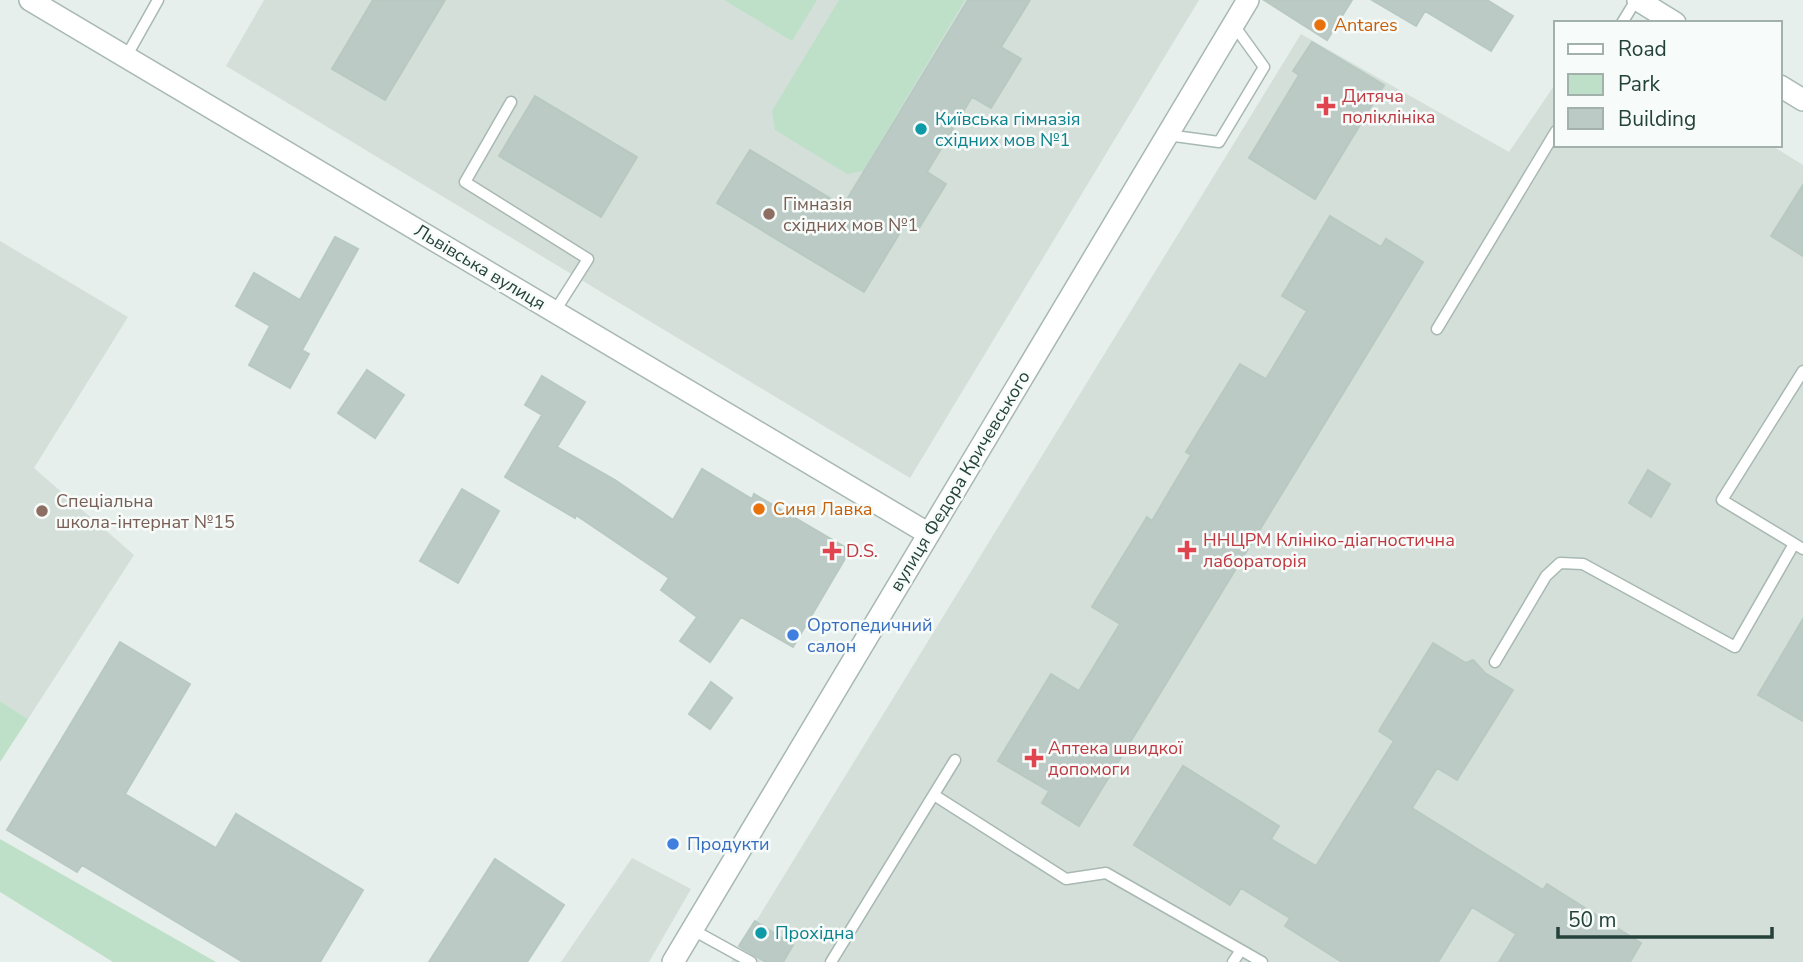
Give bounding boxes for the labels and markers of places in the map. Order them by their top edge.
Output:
place label: Antares [1334,13,1398,37]
marker: Antares [1312,17,1328,33]
place label: Дитяча поліклініка [1342,84,1435,129]
marker: Дитяча поліклініка [1316,96,1336,116]
place label: Київська гімназія східних мов №1 [935,107,1081,152]
marker: Київська гімназія східних мов №1 [913,121,929,137]
place label: Гімназія східних мов №1 [783,192,918,237]
marker: Гімназія східних мов №1 [761,206,777,222]
place label: Спеціальна школа-інтернат №15 [56,489,235,534]
place label: Синя Лавка [773,497,873,521]
marker: Синя Лавка [751,501,767,517]
marker: Спеціальна школа-інтернат №15 [34,503,50,519]
place label: ННЦРМ Клініко-діагностична лабораторія [1203,528,1455,573]
place label: D.S. [846,539,878,563]
marker: ННЦРМ Клініко-діагностична лабораторія [1177,540,1197,560]
marker: D.S. [824,543,840,559]
place label: Ортопедичний салон [807,613,933,658]
marker: Ортопедичний салон [785,627,801,643]
place label: Аптека швидкої допомоги [1048,736,1183,781]
marker: Аптека швидкої допомоги [1026,750,1042,766]
place label: Продукти [687,832,770,856]
marker: Продукти [665,836,681,852]
place label: Прохідна [775,921,854,945]
marker: Прохідна [753,925,769,941]

